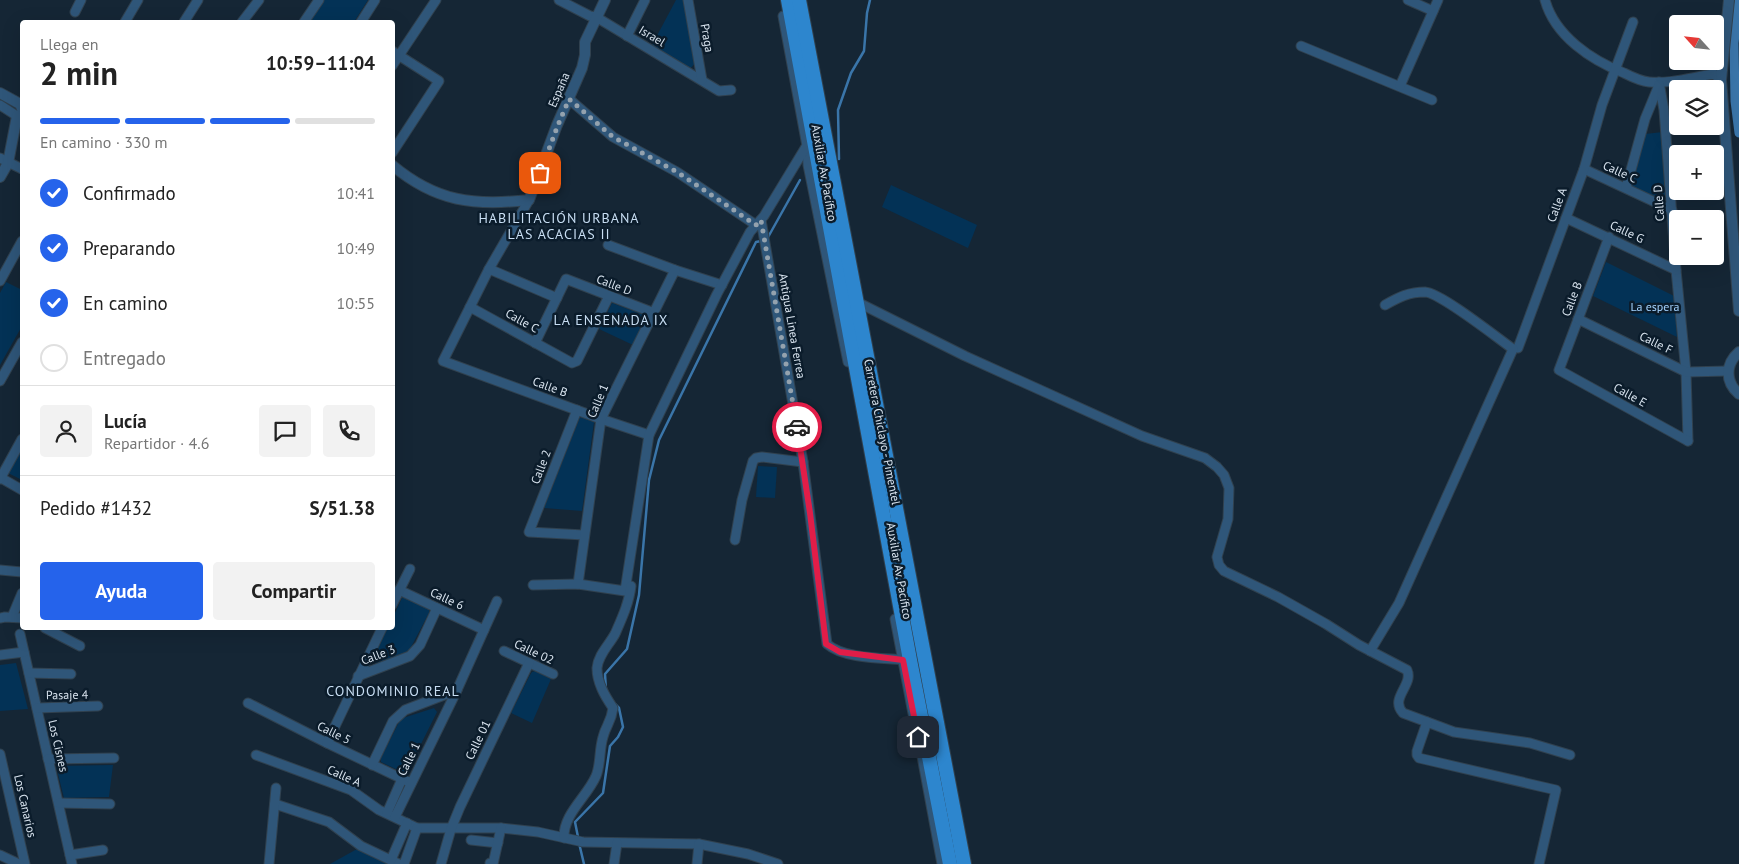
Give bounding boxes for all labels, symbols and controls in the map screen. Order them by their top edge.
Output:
north arrow [1669,15,1724,70]
map controls [1669,15,1724,265]
street label: Israel [636,22,669,50]
street label: Praga [698,22,717,53]
text: Llega en [40,34,99,54]
text: 10:59–11:04 [266,51,375,75]
text: 2 min [40,52,118,94]
street label: España [545,70,573,110]
button: layers [1669,80,1724,135]
street label: Auxiliar Av. Pacífico [809,123,840,222]
text: En camino · 330 m [40,132,168,152]
button: + [1669,145,1724,200]
pin [519,152,561,194]
street label: Calle C [1601,157,1640,186]
icon: bag [526,159,554,187]
icon: check [40,179,68,207]
text: Confirmado [83,181,176,205]
text: 10:41 [337,183,375,203]
street label: Calle D [1650,184,1667,222]
street label: Calle A [1543,186,1570,224]
district label: HABILITACIÓN URBANA LAS ACACIAS II [478,209,640,243]
button: − [1669,210,1724,265]
street label: Calle G [1608,217,1647,246]
icon: check [40,234,68,262]
text: Preparando [83,236,175,260]
text: 10:49 [337,238,375,258]
street label: Calle D [594,271,634,298]
street label: Antigua Linea Ferrea [776,272,809,380]
street label: Calle B [1558,279,1585,318]
icon: check [40,289,68,317]
text: En camino [83,291,168,315]
text: 10:55 [337,293,375,313]
park label: La espera [1631,299,1679,314]
street label: Calle C [503,305,542,336]
district label: LA ENSENADA IX [553,311,669,329]
street label: Calle F [1637,328,1675,357]
text: Entregado [83,346,166,370]
street label: Carretera Chiclayo - Pimentel [861,358,904,507]
street label: Calle B [531,373,570,400]
street label: Calle E [1611,379,1649,410]
street label: Calle 1 [584,382,611,420]
courier [772,402,822,452]
button: person [40,405,92,457]
button: chat [259,405,311,457]
button: phone [323,405,375,457]
text: Lucía [104,409,147,433]
icon: car [783,413,811,441]
text: Repartidor · 4.6 [104,433,209,453]
street label: Calle 2 [527,448,554,486]
text: Pedido #1432 [40,496,152,520]
text: S/51.38 [309,496,375,520]
street label: Auxiliar Av. Pacífico [884,521,915,620]
button: Ayuda [40,562,203,620]
button: Compartir [213,562,375,620]
street label: Calle 6 [428,584,466,613]
street label: Calle 02 [512,636,556,667]
street label: Calle 3 [359,641,397,668]
district label: CONDOMINIO REAL [326,682,460,700]
street label: Pasaje 4 [46,687,89,702]
pin [897,716,939,758]
street label: Los Cisnes [45,718,72,773]
street label: Calle 5 [315,718,353,747]
street label: Calle 01 [462,718,493,762]
icon: home [904,723,932,751]
street label: Calle 1 [394,740,423,778]
street label: Calle A [325,761,363,790]
street label: Los Canarios [11,773,40,839]

